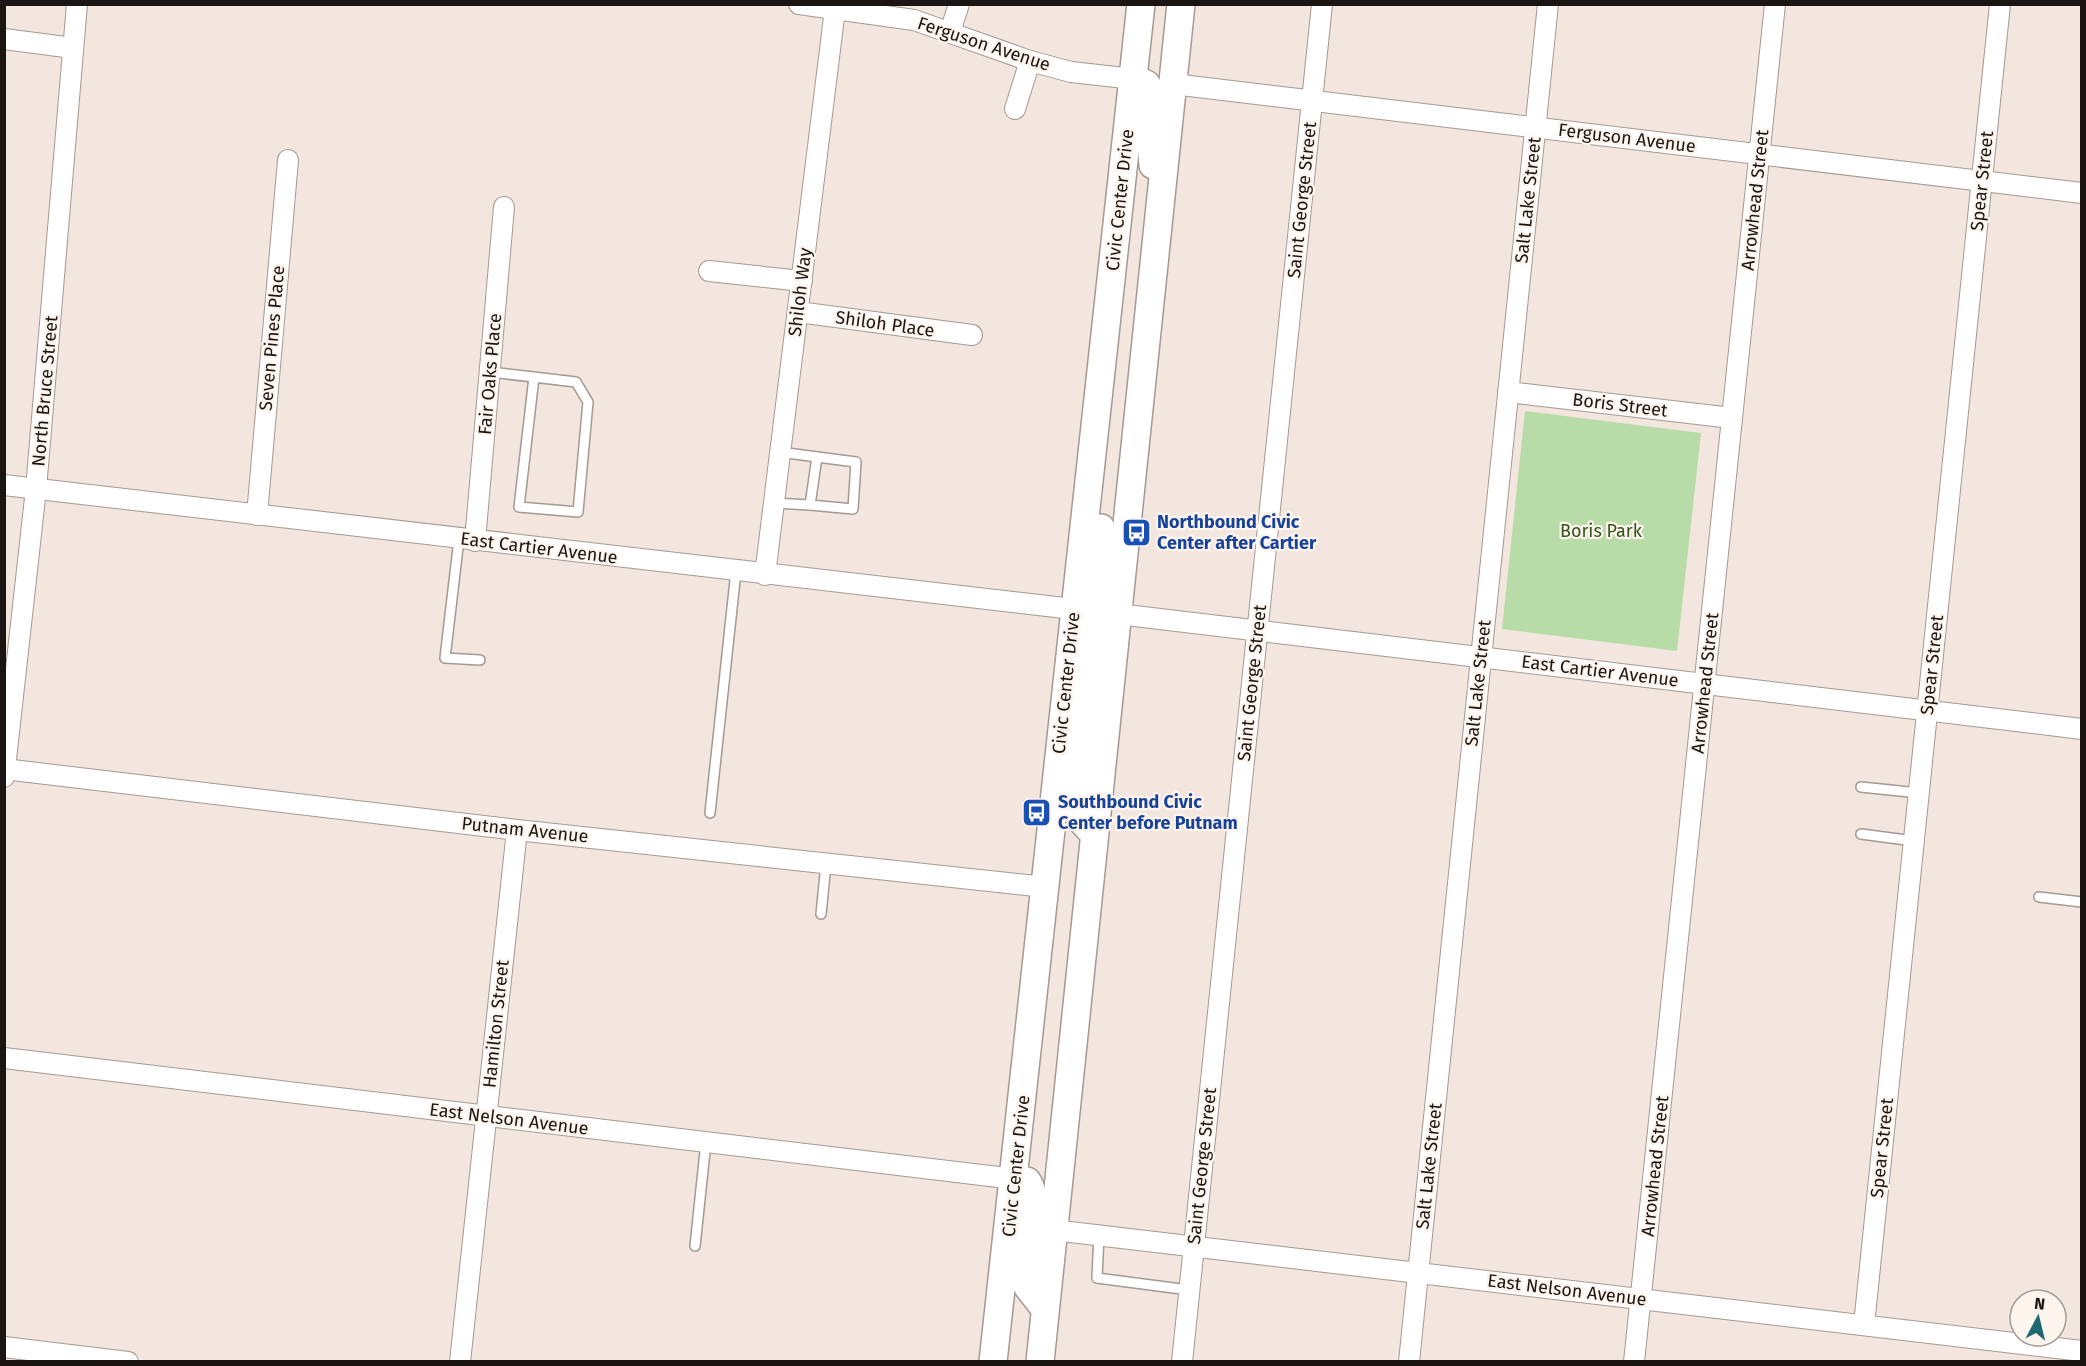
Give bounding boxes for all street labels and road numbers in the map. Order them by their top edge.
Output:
street label: Ferguson Avenue [915,12,1053,76]
street label: Ferguson Avenue [1557,119,1697,157]
street label: Saint George Street [1283,120,1321,279]
street label: Civic Center Drive [1102,128,1138,272]
street label: Arrowhead Street [1737,128,1773,271]
street label: Spear Street [1966,129,1998,232]
street label: Salt Lake Street [1510,135,1546,264]
street label: Shiloh Way [784,246,816,338]
street label: Seven Pines Place [255,264,289,412]
street label: Shiloh Place [834,306,936,342]
street label: Fair Oaks Place [474,312,506,436]
street label: North Bruce Street [27,314,63,467]
street label: Boris Street [1571,388,1669,422]
street label: East Cartier Avenue [459,527,619,569]
street label: Saint George Street [1233,603,1271,762]
street label: Civic Center Drive [1048,611,1084,755]
street label: Arrowhead Street [1687,611,1723,754]
street label: Spear Street [1916,613,1948,716]
street label: Salt Lake Street [1460,618,1496,747]
street label: East Cartier Avenue [1520,650,1680,692]
street label: Putnam Avenue [461,812,589,848]
street label: Hamilton Street [478,958,514,1089]
street label: Saint George Street [1183,1086,1221,1245]
street label: Civic Center Drive [998,1094,1034,1238]
street label: Arrowhead Street [1637,1094,1673,1237]
street label: Spear Street [1866,1096,1898,1199]
street label: East Nelson Avenue [428,1098,590,1140]
street label: Salt Lake Street [1411,1101,1447,1230]
street label: East Nelson Avenue [1486,1269,1648,1311]

